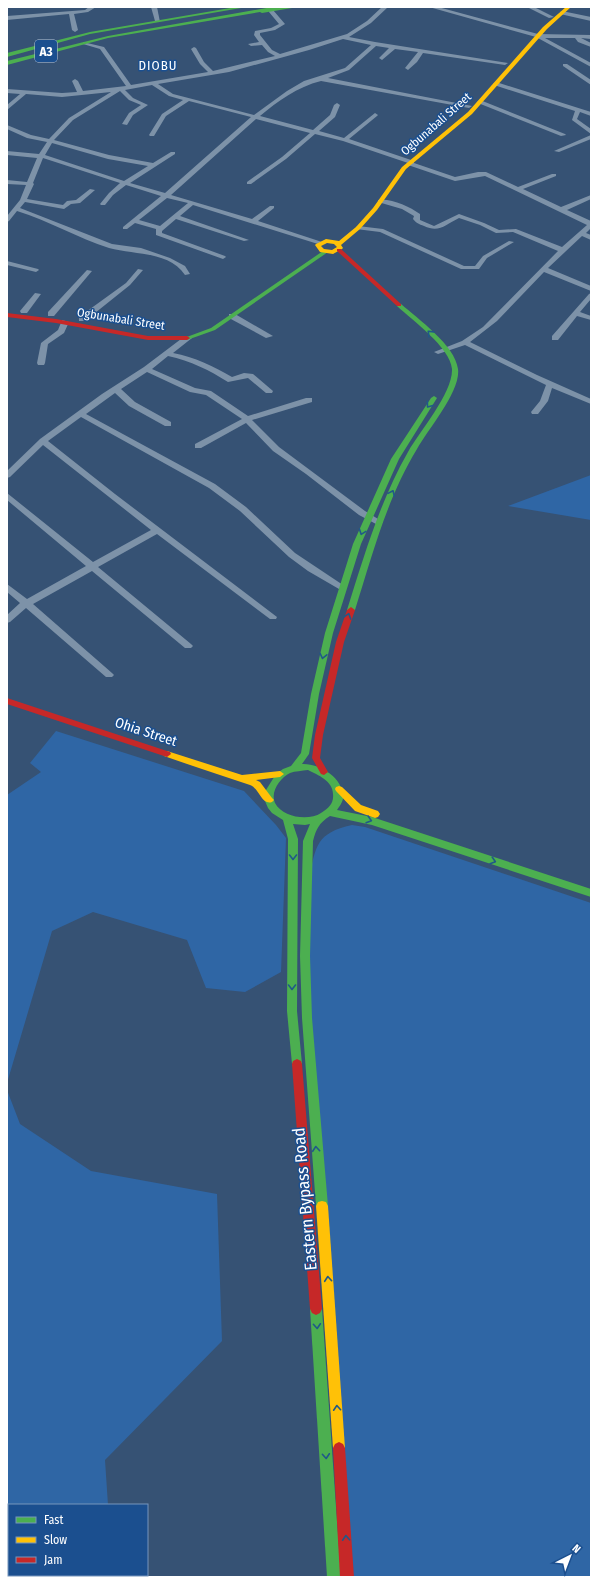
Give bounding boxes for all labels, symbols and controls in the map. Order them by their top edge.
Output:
road number: A3 [35,40,57,62]
district label: DIOBU [139,58,177,73]
street label: Ogbunabali Street [398,90,474,158]
street label: Ogbunabali Street [76,305,166,333]
one-way arrow [427,330,435,338]
one-way arrow [427,401,434,408]
one-way arrow [387,490,395,497]
one-way arrow [358,528,366,535]
one-way arrow [344,612,352,619]
one-way arrow [320,653,328,659]
street label: Ohia Street [113,714,180,750]
one-way arrow [365,815,372,824]
one-way arrow [289,854,297,860]
one-way arrow [489,856,496,865]
one-way arrow [288,984,296,990]
street label: Eastern Bypass Road [288,1127,322,1271]
one-way arrow [312,1146,321,1152]
one-way arrow [323,1276,332,1282]
one-way arrow [313,1323,322,1329]
one-way arrow [333,1405,342,1411]
one-way arrow [322,1453,331,1459]
legend [8,1504,148,1576]
text: Fast [44,1513,63,1527]
text: Slow [44,1533,67,1547]
one-way arrow [341,1535,350,1541]
north arrow [550,1536,590,1576]
text: N [570,1542,583,1556]
text: Jam [44,1553,62,1567]

